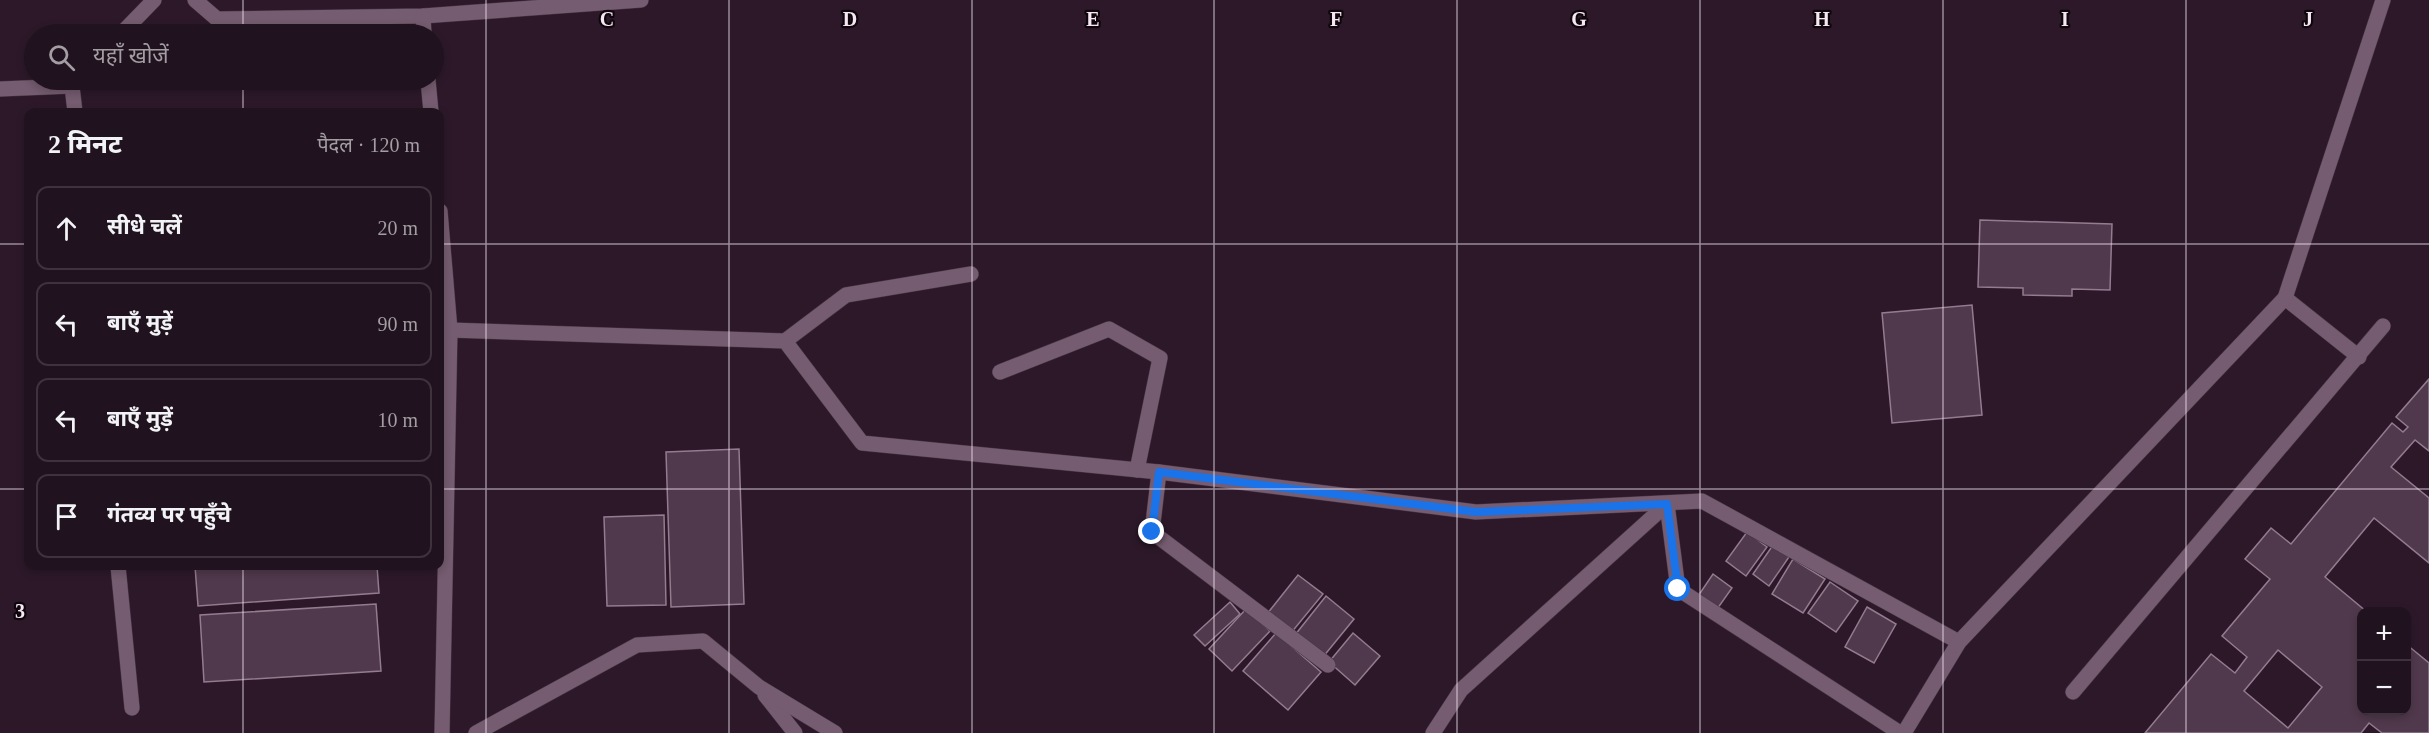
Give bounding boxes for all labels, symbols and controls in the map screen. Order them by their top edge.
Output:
text: C [600,8,614,30]
text: D [843,8,857,30]
text: E [1086,8,1100,30]
text: F [1330,8,1342,30]
text: G [1571,8,1587,30]
text: H [1814,8,1830,30]
text: I [2061,8,2069,30]
text: J [2303,8,2313,30]
search box [24,24,444,90]
icon: search [45,41,78,74]
text: यहाँ खोजें [93,43,169,68]
text: 2 मिनट [48,130,122,159]
text: पैदल · 120 m [317,134,420,156]
icon: ahead [50,212,83,245]
text: सीधे चलें [107,214,182,239]
text: 20 m [377,217,418,239]
icon: left [50,308,83,341]
text: बाएँ मुड़ें [107,310,173,335]
text: 90 m [377,313,418,335]
icon: left [50,404,83,437]
text: बाएँ मुड़ें [107,406,173,431]
text: 10 m [377,409,418,431]
icon: arrive [50,500,83,533]
text: गंतव्य पर पहुँचे [107,502,231,527]
route end [1138,518,1164,544]
route start [1664,575,1690,601]
text: 3 [15,600,25,622]
map controls [2357,607,2411,715]
button: + [2357,607,2411,661]
button: − [2357,661,2411,715]

